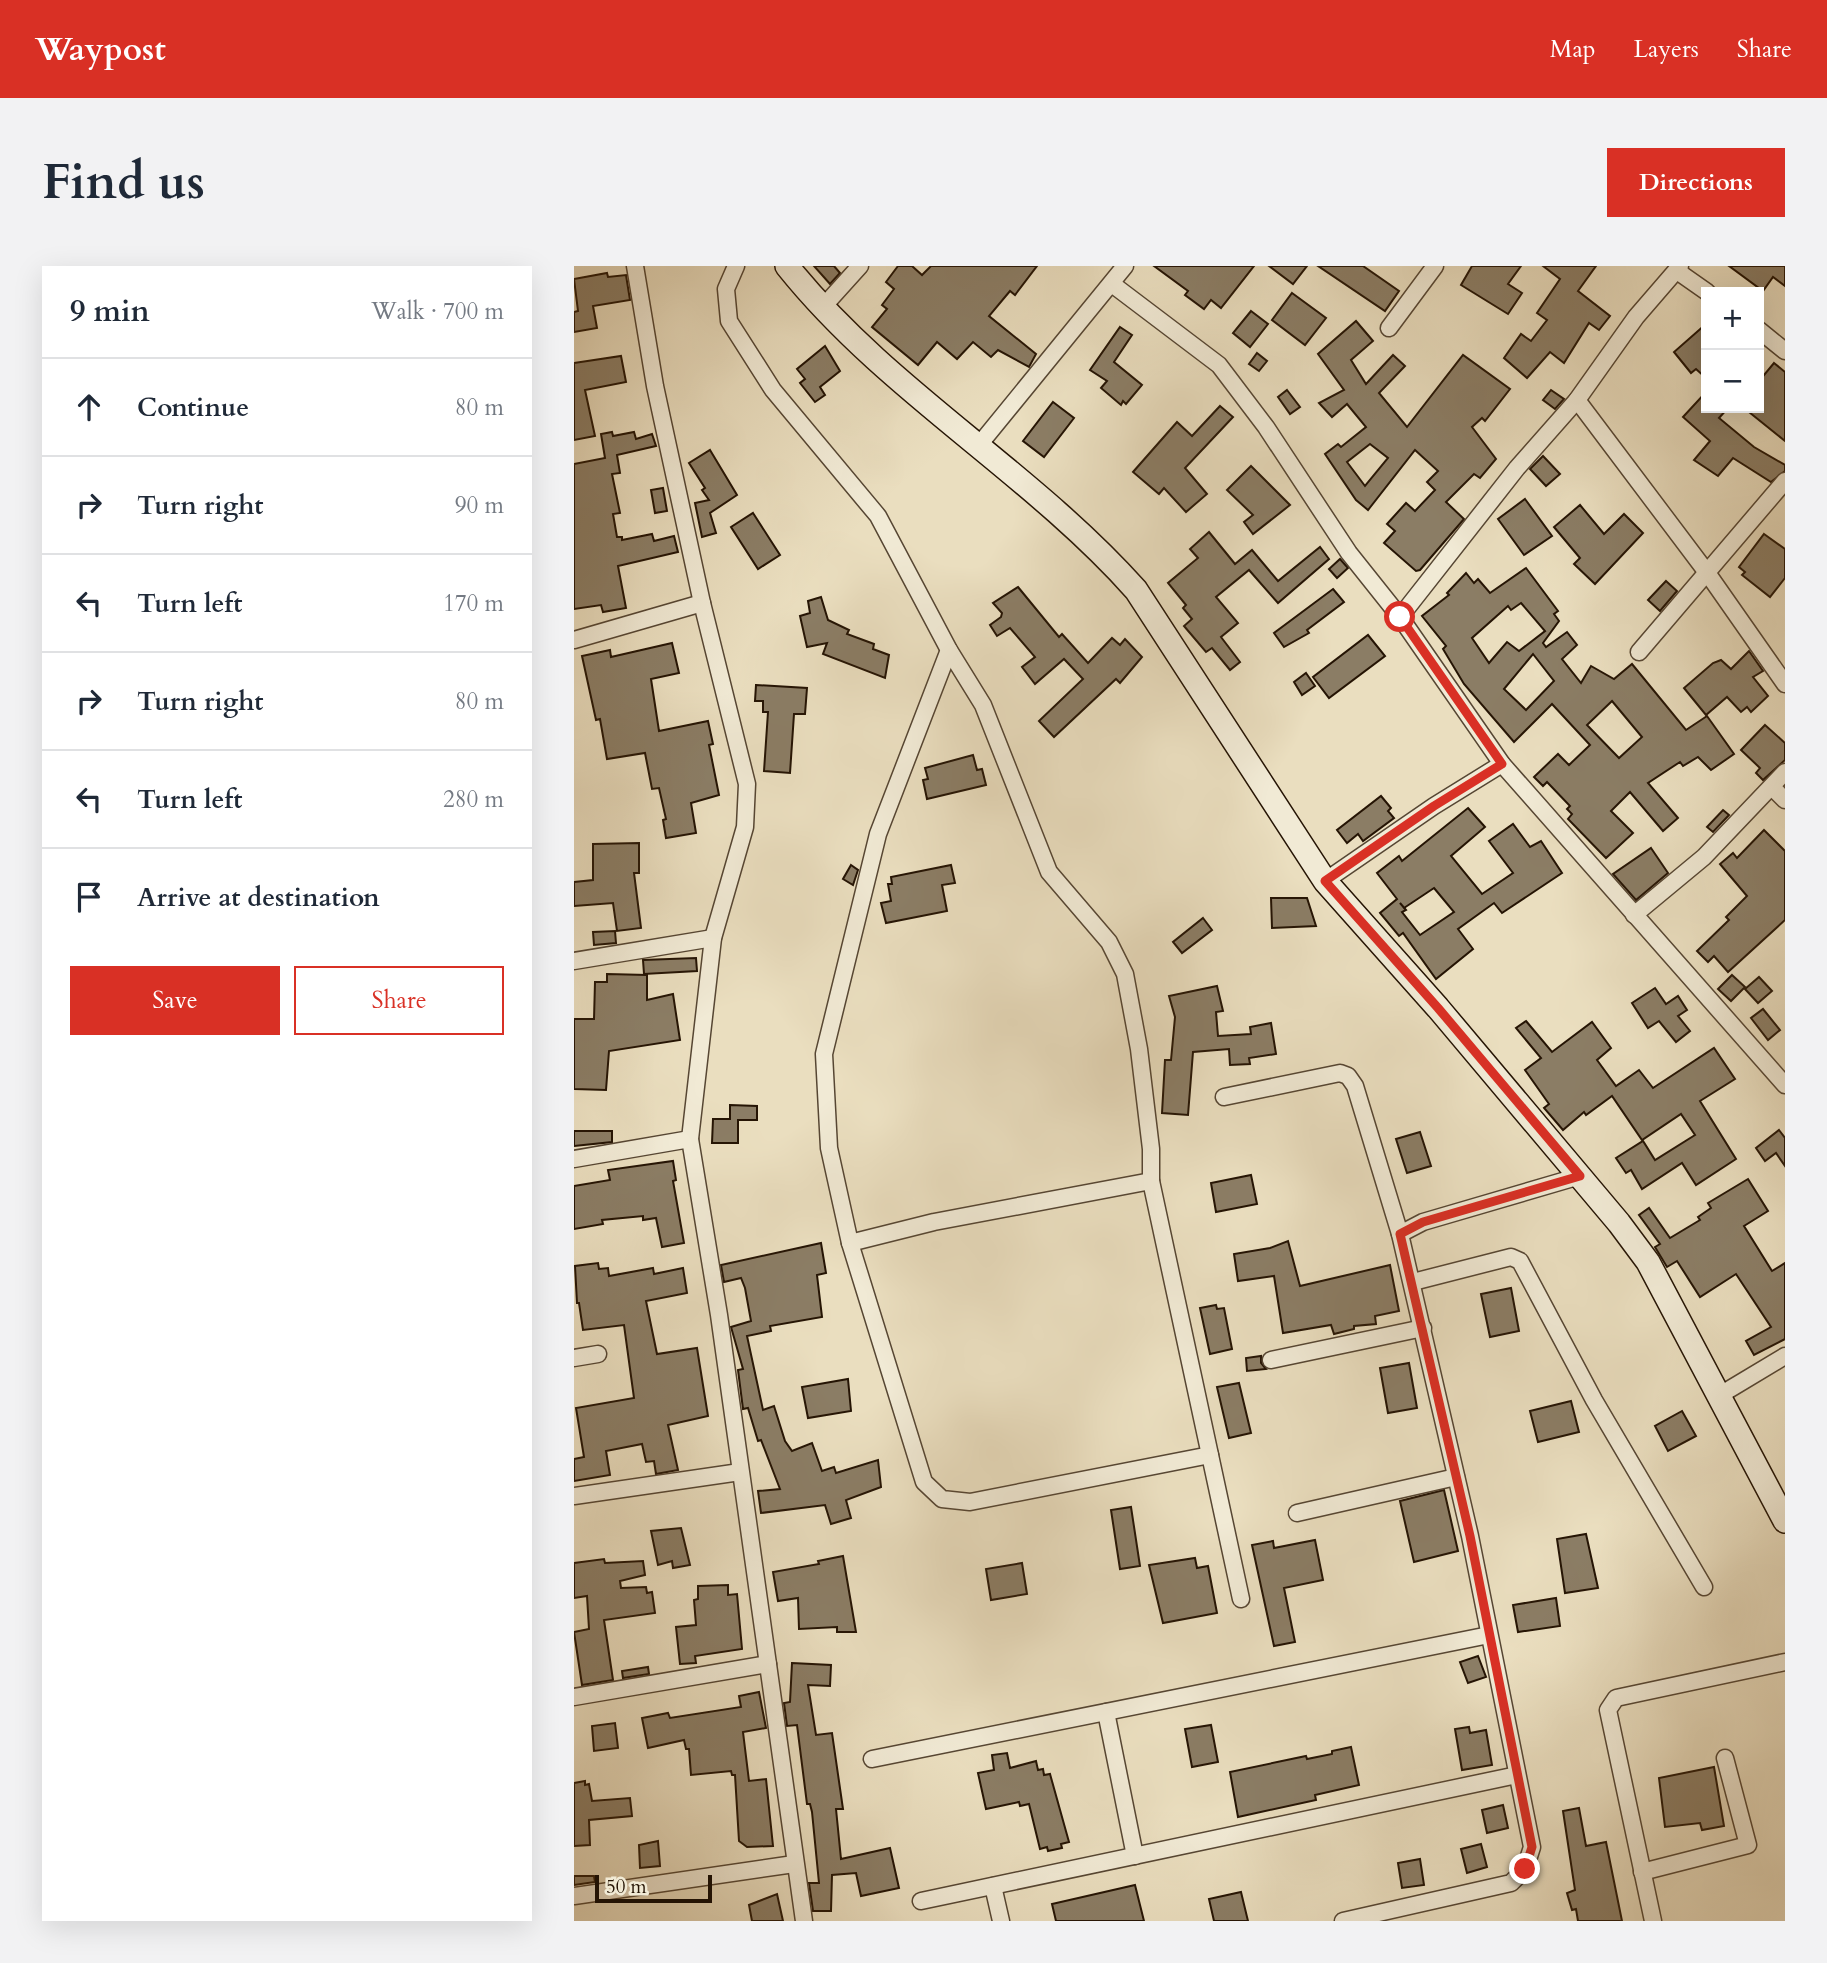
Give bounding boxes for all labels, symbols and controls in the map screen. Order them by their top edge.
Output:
text: Waypost [35,27,166,72]
text: Map [1550,33,1596,66]
text: Layers [1634,33,1699,66]
text: Share [1737,33,1792,66]
button: Directions [1607,148,1785,217]
text: Find us [42,149,205,216]
map controls [1701,287,1764,413]
button: + [1701,287,1764,350]
text: 9 min [70,291,150,332]
text: Walk · 700 m [371,296,504,327]
button: − [1701,350,1764,413]
icon: ahead [70,388,108,426]
text: Continue [137,390,249,425]
text: 80 m [455,392,504,423]
icon: right [70,486,108,524]
text: Turn right [137,488,264,523]
text: 90 m [455,490,504,521]
icon: left [70,584,108,622]
text: Turn left [137,586,242,621]
text: 170 m [443,588,504,619]
route start [1384,601,1415,632]
icon: right [70,682,108,720]
text: Turn right [137,684,264,719]
text: 80 m [455,686,504,717]
icon: left [70,780,108,818]
text: Turn left [137,782,242,817]
text: 280 m [443,784,504,815]
icon: arrive [70,878,108,916]
text: Arrive at destination [137,880,380,915]
button: Save [70,966,280,1035]
button: Share [294,966,504,1035]
route end [1509,1853,1540,1884]
scale bar [595,1872,712,1904]
text: 50 m [606,1874,647,1900]

